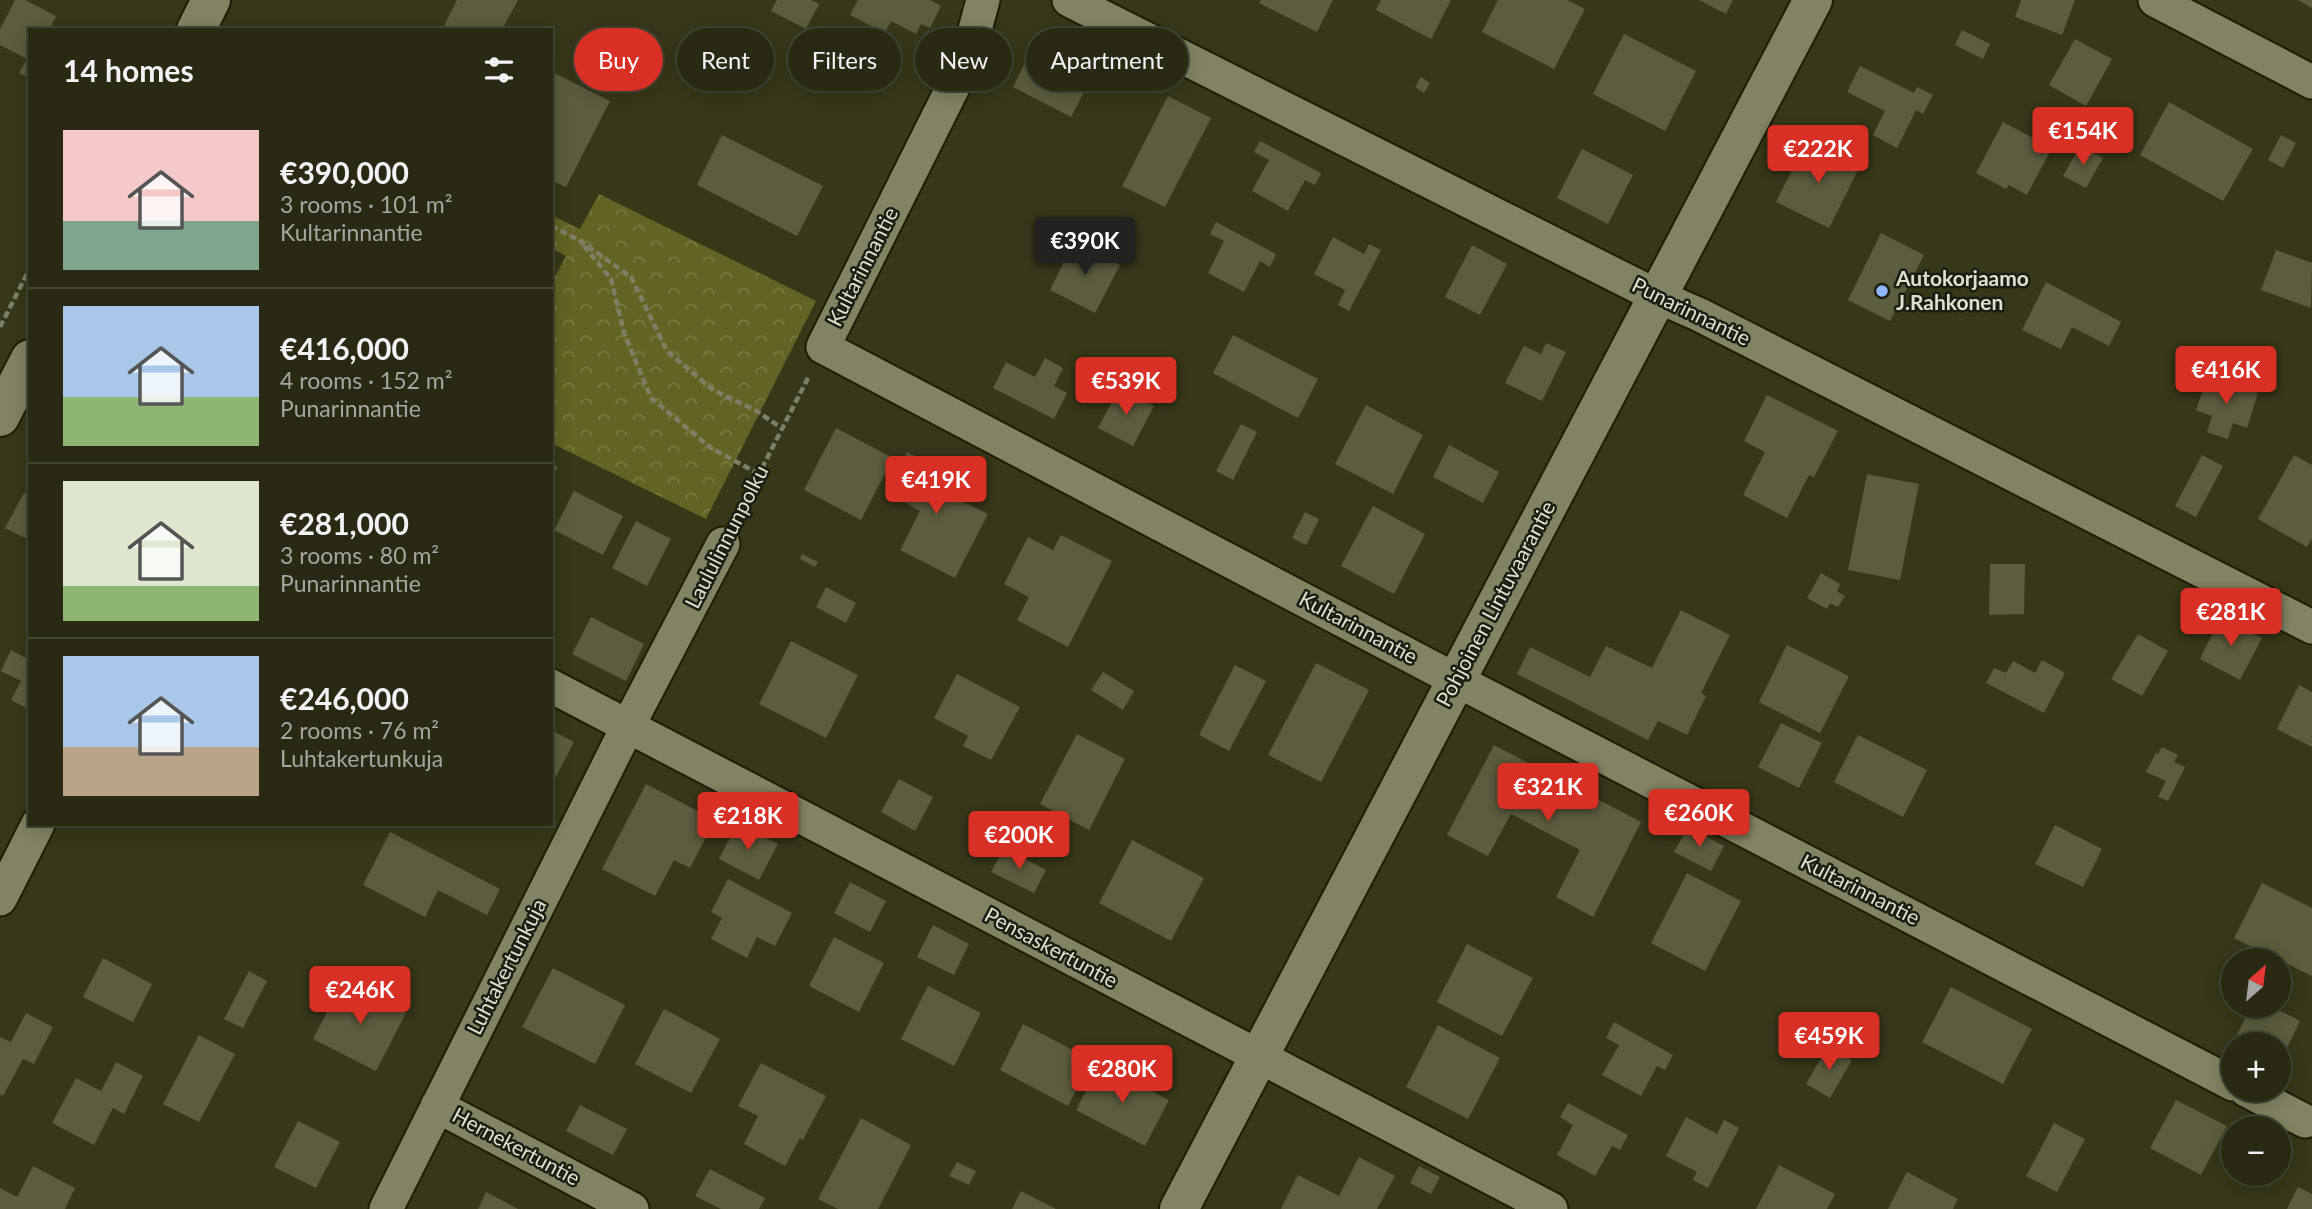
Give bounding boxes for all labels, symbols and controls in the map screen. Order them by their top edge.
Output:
chip: Buy [574,28,663,91]
chip: Rent [677,28,774,91]
chip: Filters [788,28,901,91]
chip: New [915,28,1012,91]
chip: Apartment [1026,28,1188,91]
icon: filters [480,51,518,89]
text: 14 homes [63,52,194,88]
pin: €154K [2034,108,2132,167]
text: €154K [2048,116,2118,144]
pin: €222K [1769,125,1867,185]
text: €222K [1783,134,1853,162]
text: €390,000 [280,154,409,190]
icon: home [119,158,203,242]
text: 3 rooms · 101 m² [280,190,452,218]
street label: Kultarinnantie [821,203,902,330]
text: Kultarinnantie [280,218,423,246]
pin: €390K [1036,218,1134,277]
text: €390K [1050,226,1120,254]
place label: Autokorjaamo J.Rahkonen [1895,265,2029,314]
street label: Punarinnantie [1628,271,1755,350]
marker: Autokorjaamo J.Rahkonen [1874,283,1890,299]
text: €416,000 [280,330,409,366]
icon: home [119,334,203,418]
pin: €416K [2177,346,2275,406]
text: €416K [2191,355,2261,383]
pin: €539K [1077,358,1175,417]
text: 4 rooms · 152 m² [280,366,452,394]
text: €539K [1091,366,1161,394]
text: Punarinnantie [280,394,421,422]
pin: €419K [887,456,985,516]
street label: Laululinnunpolku [679,460,773,612]
text: €419K [901,465,971,493]
street label: Pohjoinen Lintuvaarantie [1430,496,1560,710]
text: €281,000 [280,505,409,541]
icon: home [119,509,203,593]
text: 3 rooms · 80 m² [280,541,439,569]
text: Punarinnantie [280,569,421,597]
street label: Kultarinnantie [1295,585,1422,668]
pin: €281K [2182,588,2280,648]
text: €281K [2196,597,2266,625]
text: €246,000 [280,680,409,716]
icon: home [119,684,203,768]
text: 2 rooms · 76 m² [280,716,439,744]
text: Luhtakertunkuja [280,744,443,772]
pin: €321K [1499,764,1597,823]
text: €321K [1513,772,1583,800]
pin: €260K [1650,790,1748,849]
pin: €218K [699,792,797,852]
text: €260K [1664,798,1734,826]
text: €218K [713,801,783,829]
pin: €200K [970,812,1068,871]
text: €200K [984,820,1054,848]
street label: Kultarinnantie [1797,848,1924,929]
street label: Luhtakertunkuja [461,894,551,1038]
street label: Pensaskertuntie [981,901,1123,992]
north arrow [2221,948,2291,1018]
map controls [2221,948,2291,1186]
pin: €246K [311,967,409,1026]
text: €246K [325,975,395,1003]
pin: €459K [1780,1012,1878,1072]
text: €459K [1794,1021,1864,1049]
button: + [2221,1032,2291,1102]
pin: €280K [1073,1046,1171,1105]
text: €280K [1087,1054,1157,1082]
street label: Hernekertuntie [449,1102,585,1190]
button: − [2221,1116,2291,1186]

